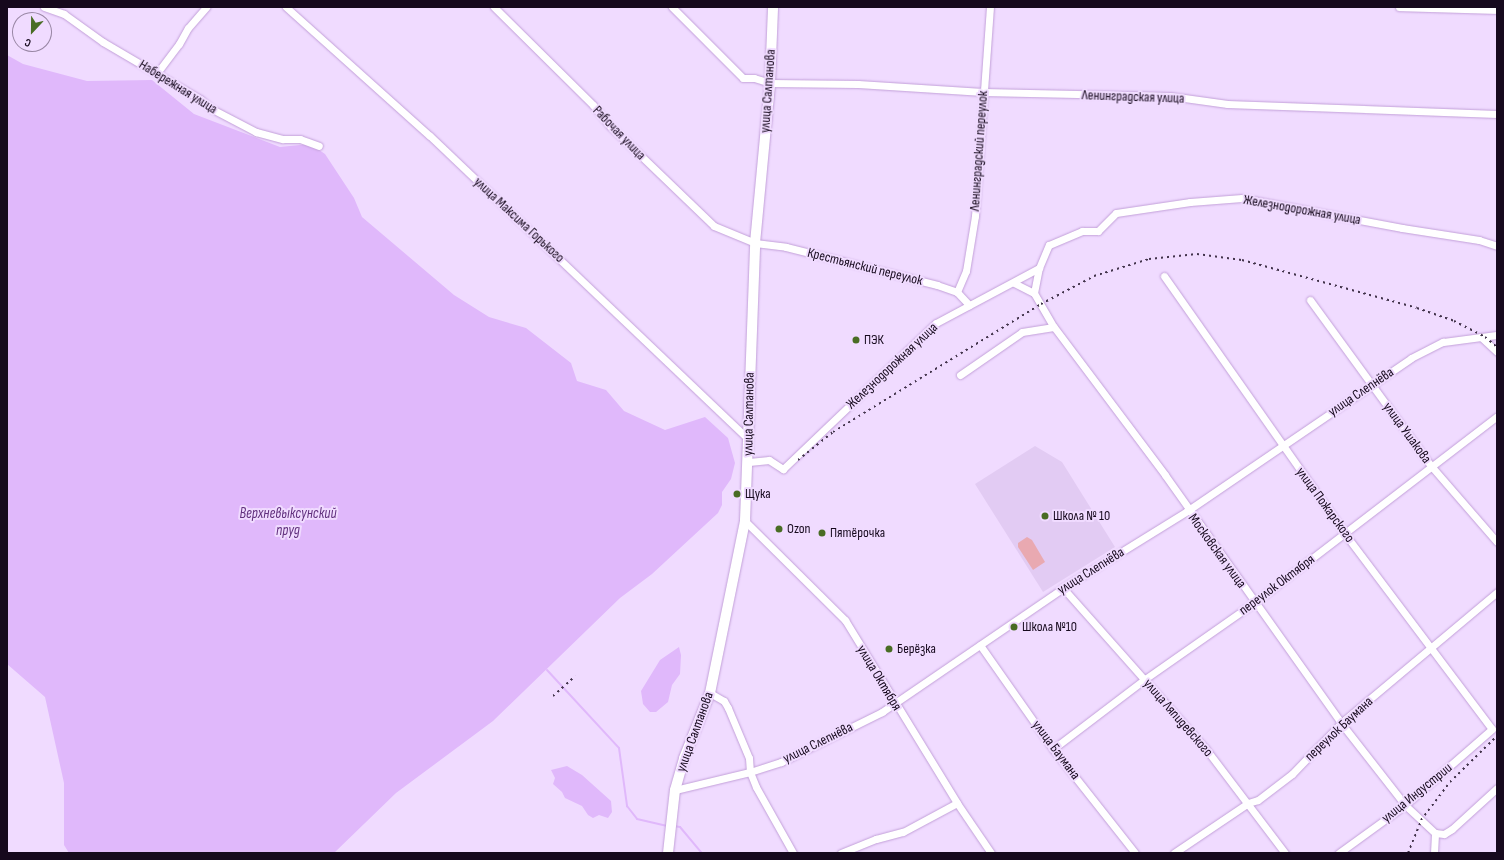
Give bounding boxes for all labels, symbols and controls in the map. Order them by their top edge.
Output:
north arrow [12,12,52,52]
text: С [23,36,33,50]
street label: улица Салтанова [757,49,779,133]
street label: Набережная улица [136,56,220,118]
street label: Ленинградская улица [1081,87,1185,107]
street label: Ленинградский переулок [966,90,992,212]
street label: Рабочая улица [589,102,649,164]
street label: улица Максима Горького [470,174,568,266]
street label: Железнодорожная улица [1242,191,1362,229]
street label: Крестьянский переулок [806,245,924,289]
street label: Железнодорожная улица [843,319,941,413]
place label: ПЭК [864,332,884,348]
marker: ПЭК [851,335,861,345]
street label: улица Слепнёва [1325,364,1397,420]
street label: улица Салтанова [740,372,758,456]
street label: улица Ушакова [1379,399,1435,467]
street label: улица Пожарского [1292,464,1358,546]
place label: Щука [745,486,771,502]
marker: Щука [732,489,742,499]
water label: Верхневыксунский пруд [239,504,337,539]
place label: Школа № 10 [1053,508,1110,524]
marker: Школа № 10 [1040,511,1050,521]
street label: Московская улица [1184,511,1250,591]
place label: Ozon [787,521,811,537]
marker: Ozon [774,524,784,534]
place label: Пятёрочка [830,525,885,541]
marker: Пятёрочка [817,528,827,538]
street label: улица Слепнёва [1054,544,1128,598]
street label: переулок Октября [1236,551,1318,619]
place label: Школа №10 [1022,619,1077,635]
marker: Школа №10 [1009,622,1019,632]
place label: Берёзка [897,641,936,657]
street label: улица Октября [853,642,905,714]
marker: Берёзка [884,644,894,654]
street label: улица Ляпидевского [1140,676,1216,760]
street label: улица Салтанова [673,690,717,774]
street label: переулок Баумана [1301,693,1377,765]
street label: улица Баумана [1028,717,1084,783]
street label: улица Слепнёва [780,719,856,767]
street label: улица Индустрии [1378,760,1456,826]

